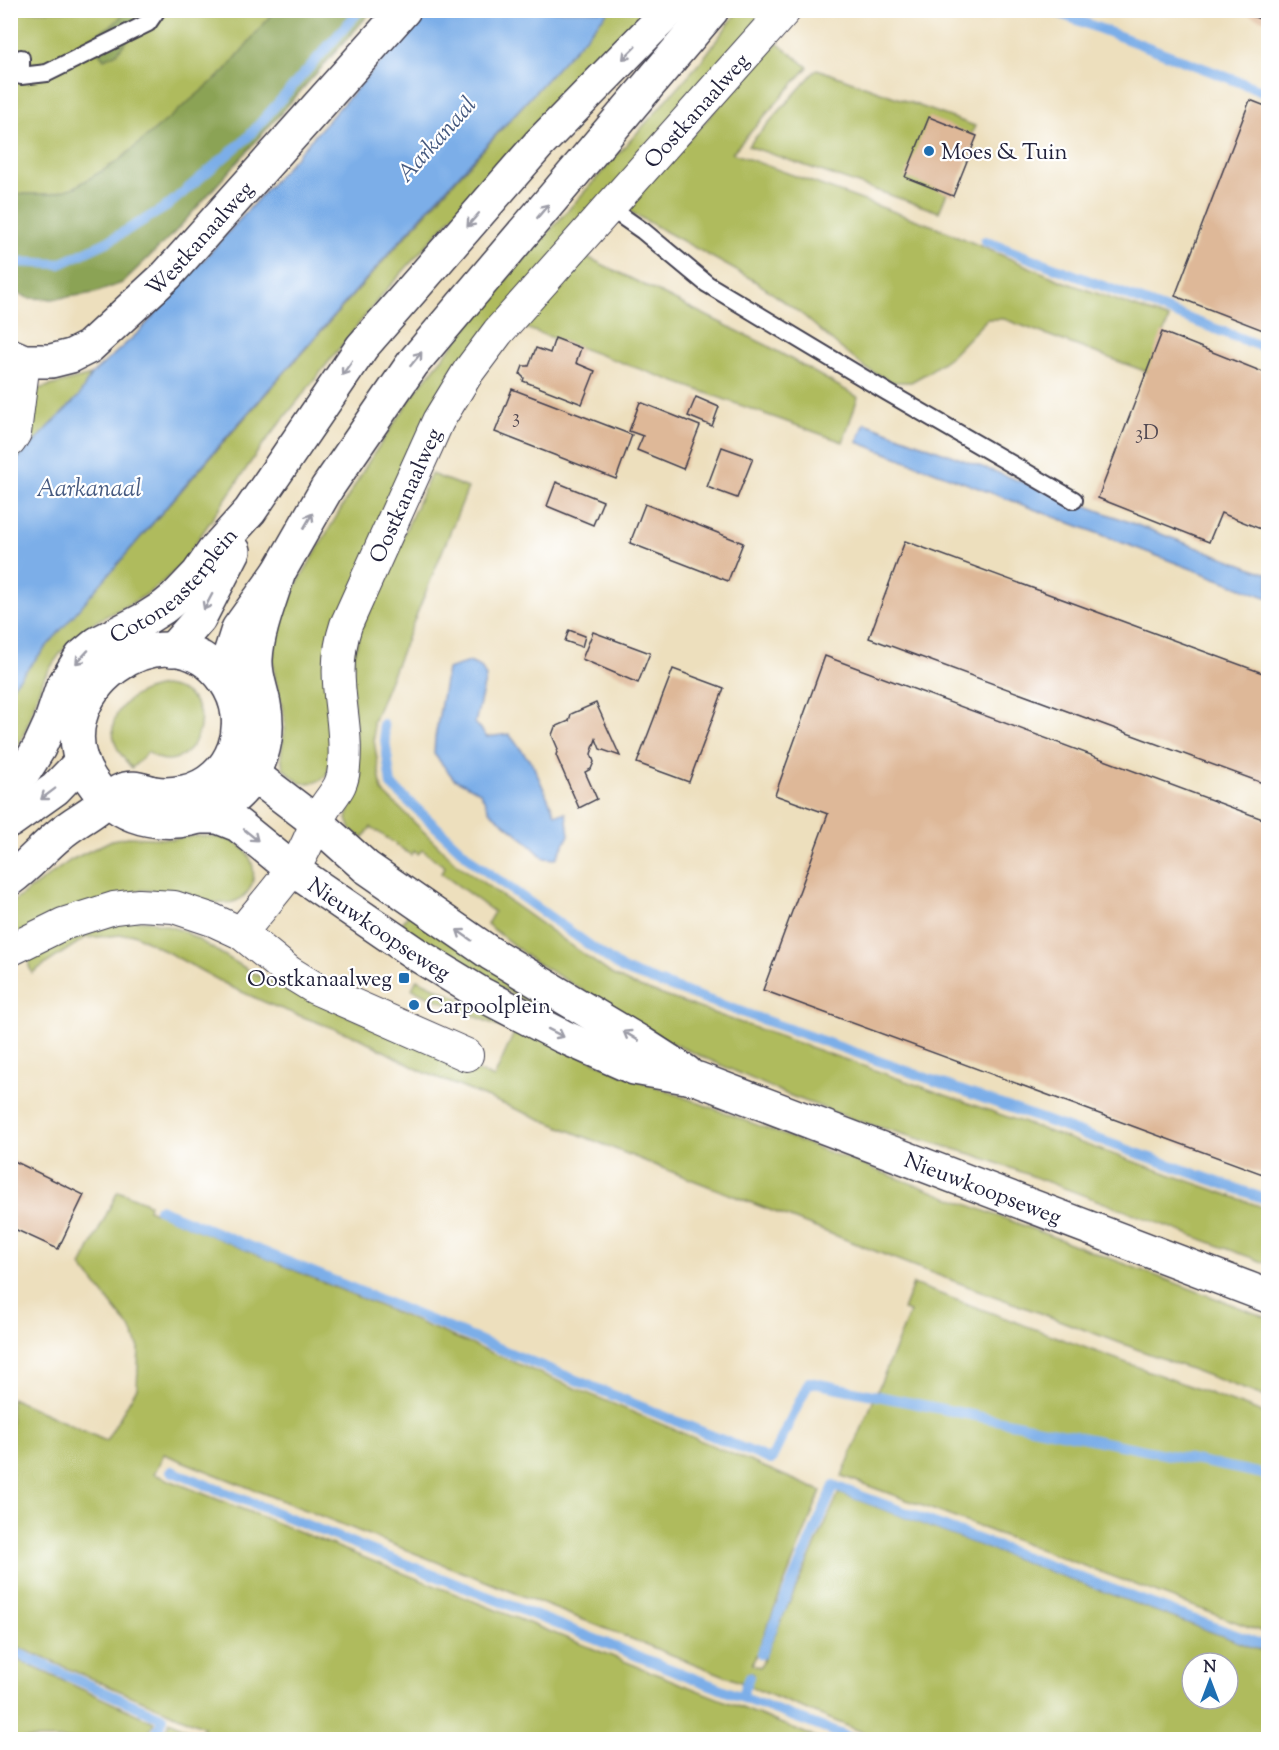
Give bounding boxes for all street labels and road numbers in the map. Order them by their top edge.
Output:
street label: Oostkanaalweg [638,47,758,177]
street label: Westkanaalweg [140,175,263,306]
street label: Oostkanaalweg [363,423,452,569]
street label: Cotoneasterplein [105,522,247,653]
street label: Nieuwkoopseweg [300,871,456,990]
street label: Nieuwkoopseweg [899,1146,1066,1235]

